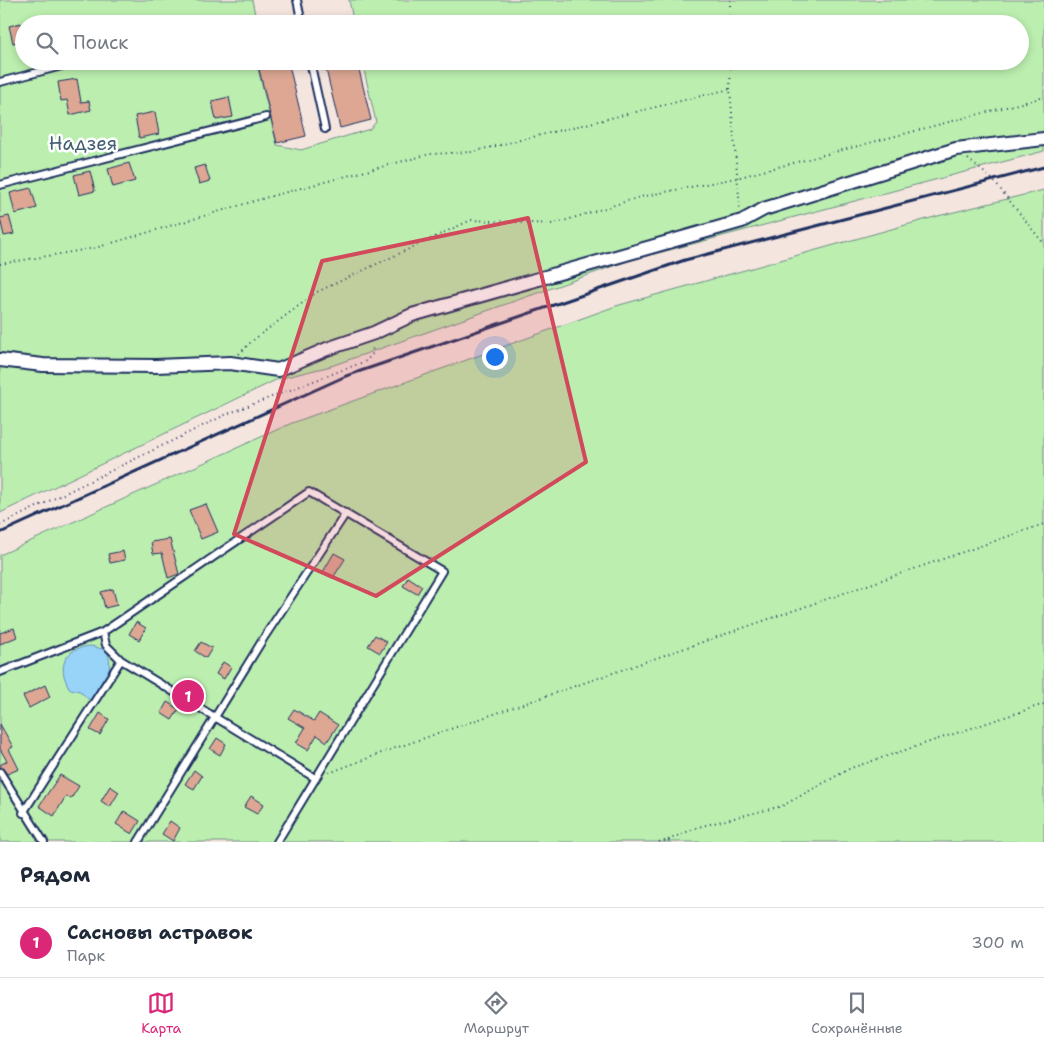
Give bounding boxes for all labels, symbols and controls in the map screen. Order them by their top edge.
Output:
search box [15,15,1029,70]
icon: search [33,29,61,57]
text: Поиск [73,30,128,55]
park label: Надзея [49,131,117,156]
your location [482,344,508,370]
pin: 1 [172,677,204,715]
text: Рядом [20,861,90,889]
text: Сасновы астравок [67,920,253,945]
text: 1 [32,932,40,953]
text: 300 m [972,932,1024,953]
text: Парк [67,945,105,966]
tab: Карта [141,989,181,1037]
tab: Маршрут [464,989,529,1037]
tab: Сохранённые [811,989,903,1037]

